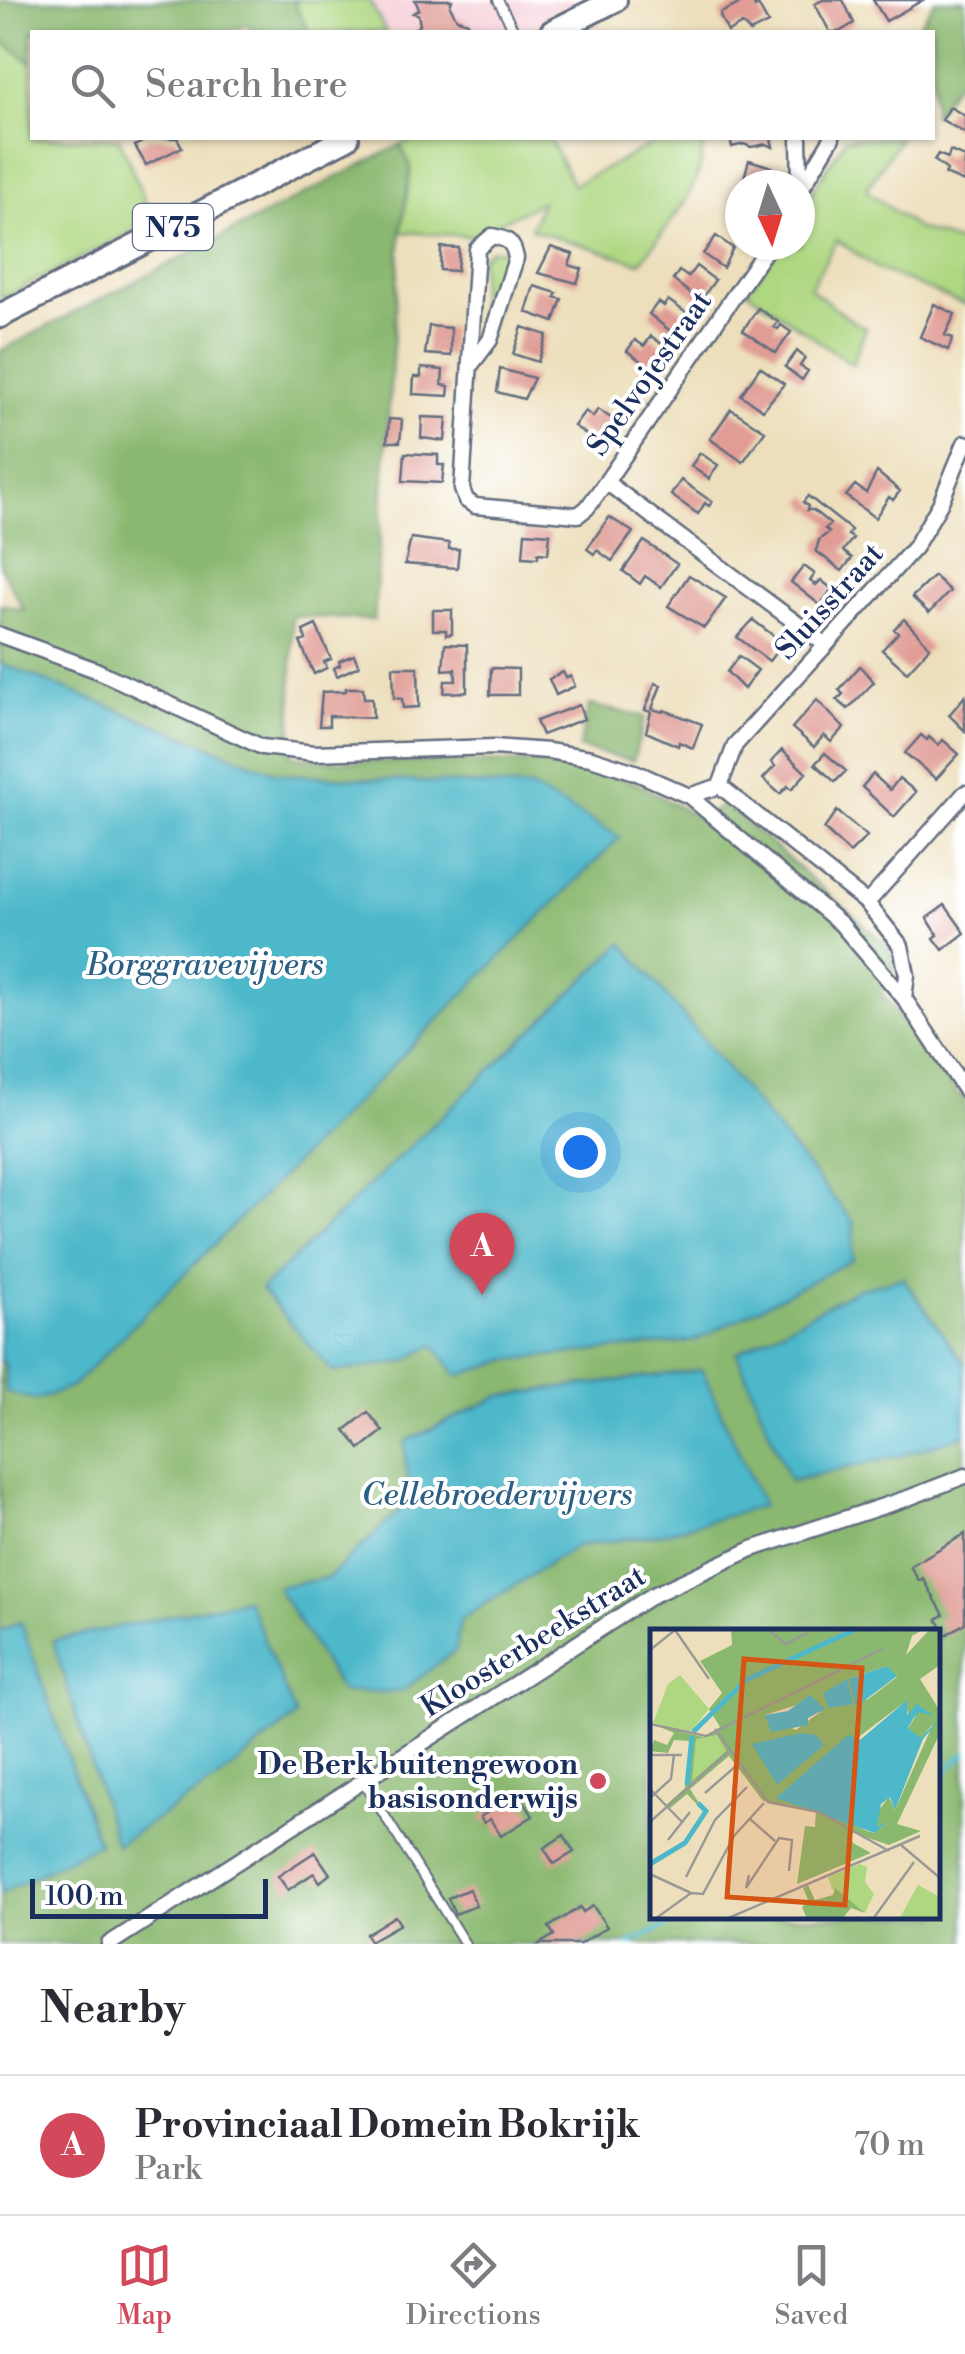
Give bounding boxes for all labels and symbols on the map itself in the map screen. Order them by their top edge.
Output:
north arrow [725,170,815,260]
road number: N75 [133,204,213,250]
street label: Spelvojestraat [579,283,721,463]
street label: Sluisstraat [767,535,892,668]
water label: Borggravevijvers [85,945,324,985]
your location [555,1127,606,1178]
pin: A [450,1212,514,1295]
water label: Cellebroedervijvers [361,1475,633,1515]
street label: Kloosterbeekstraat [414,1557,653,1726]
inset map [650,1629,940,1919]
place label: De Berk buitengewoon basisonderwijs [257,1746,579,1818]
marker: De Berk buitengewoon basisonderwijs [587,1770,609,1792]
scale bar [30,1874,268,1918]

